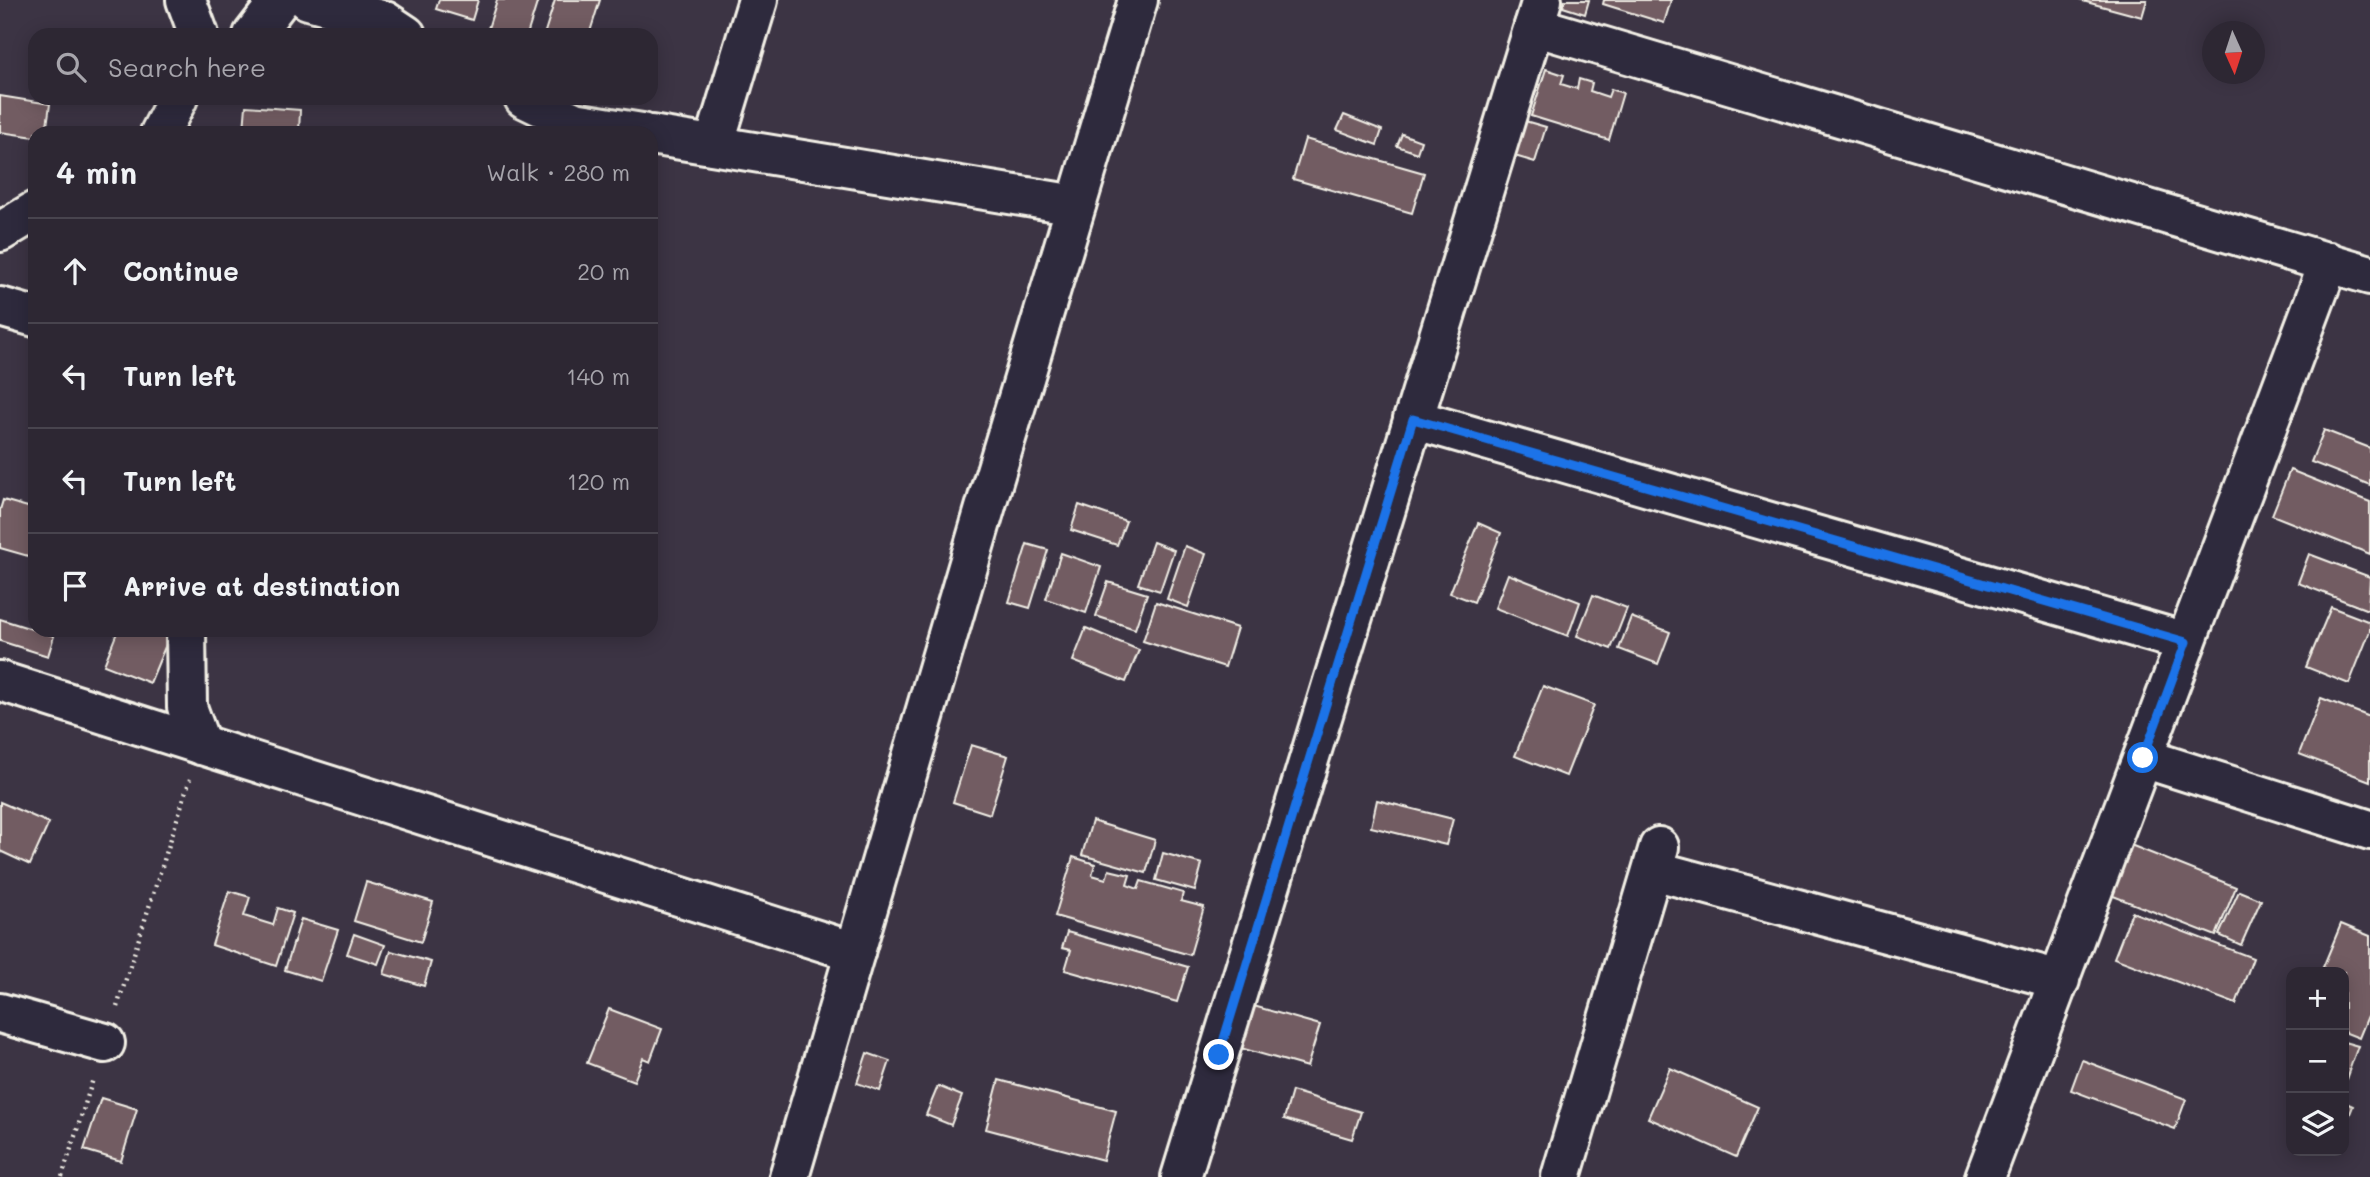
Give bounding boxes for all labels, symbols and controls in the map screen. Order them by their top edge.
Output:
north arrow [2202,21,2265,84]
search box [28,28,658,105]
icon: search [52,48,90,86]
text: Search here [108,50,266,84]
text: 4 min [56,152,137,192]
text: Walk · 280 m [486,157,630,187]
icon: ahead [56,252,94,290]
text: Continue [123,254,239,288]
text: 20 m [577,256,630,286]
icon: left [56,357,94,395]
text: Turn left [123,359,236,393]
text: 140 m [566,361,630,391]
icon: left [56,462,94,500]
text: Turn left [123,464,236,498]
text: 120 m [567,466,630,496]
icon: arrive [56,567,94,605]
text: Arrive at destination [123,569,400,603]
route start [2127,742,2158,773]
map controls [2286,967,2349,1156]
button: + [2286,967,2349,1030]
button: − [2286,1030,2349,1093]
route end [1203,1039,1234,1070]
button: layers [2286,1093,2349,1156]

